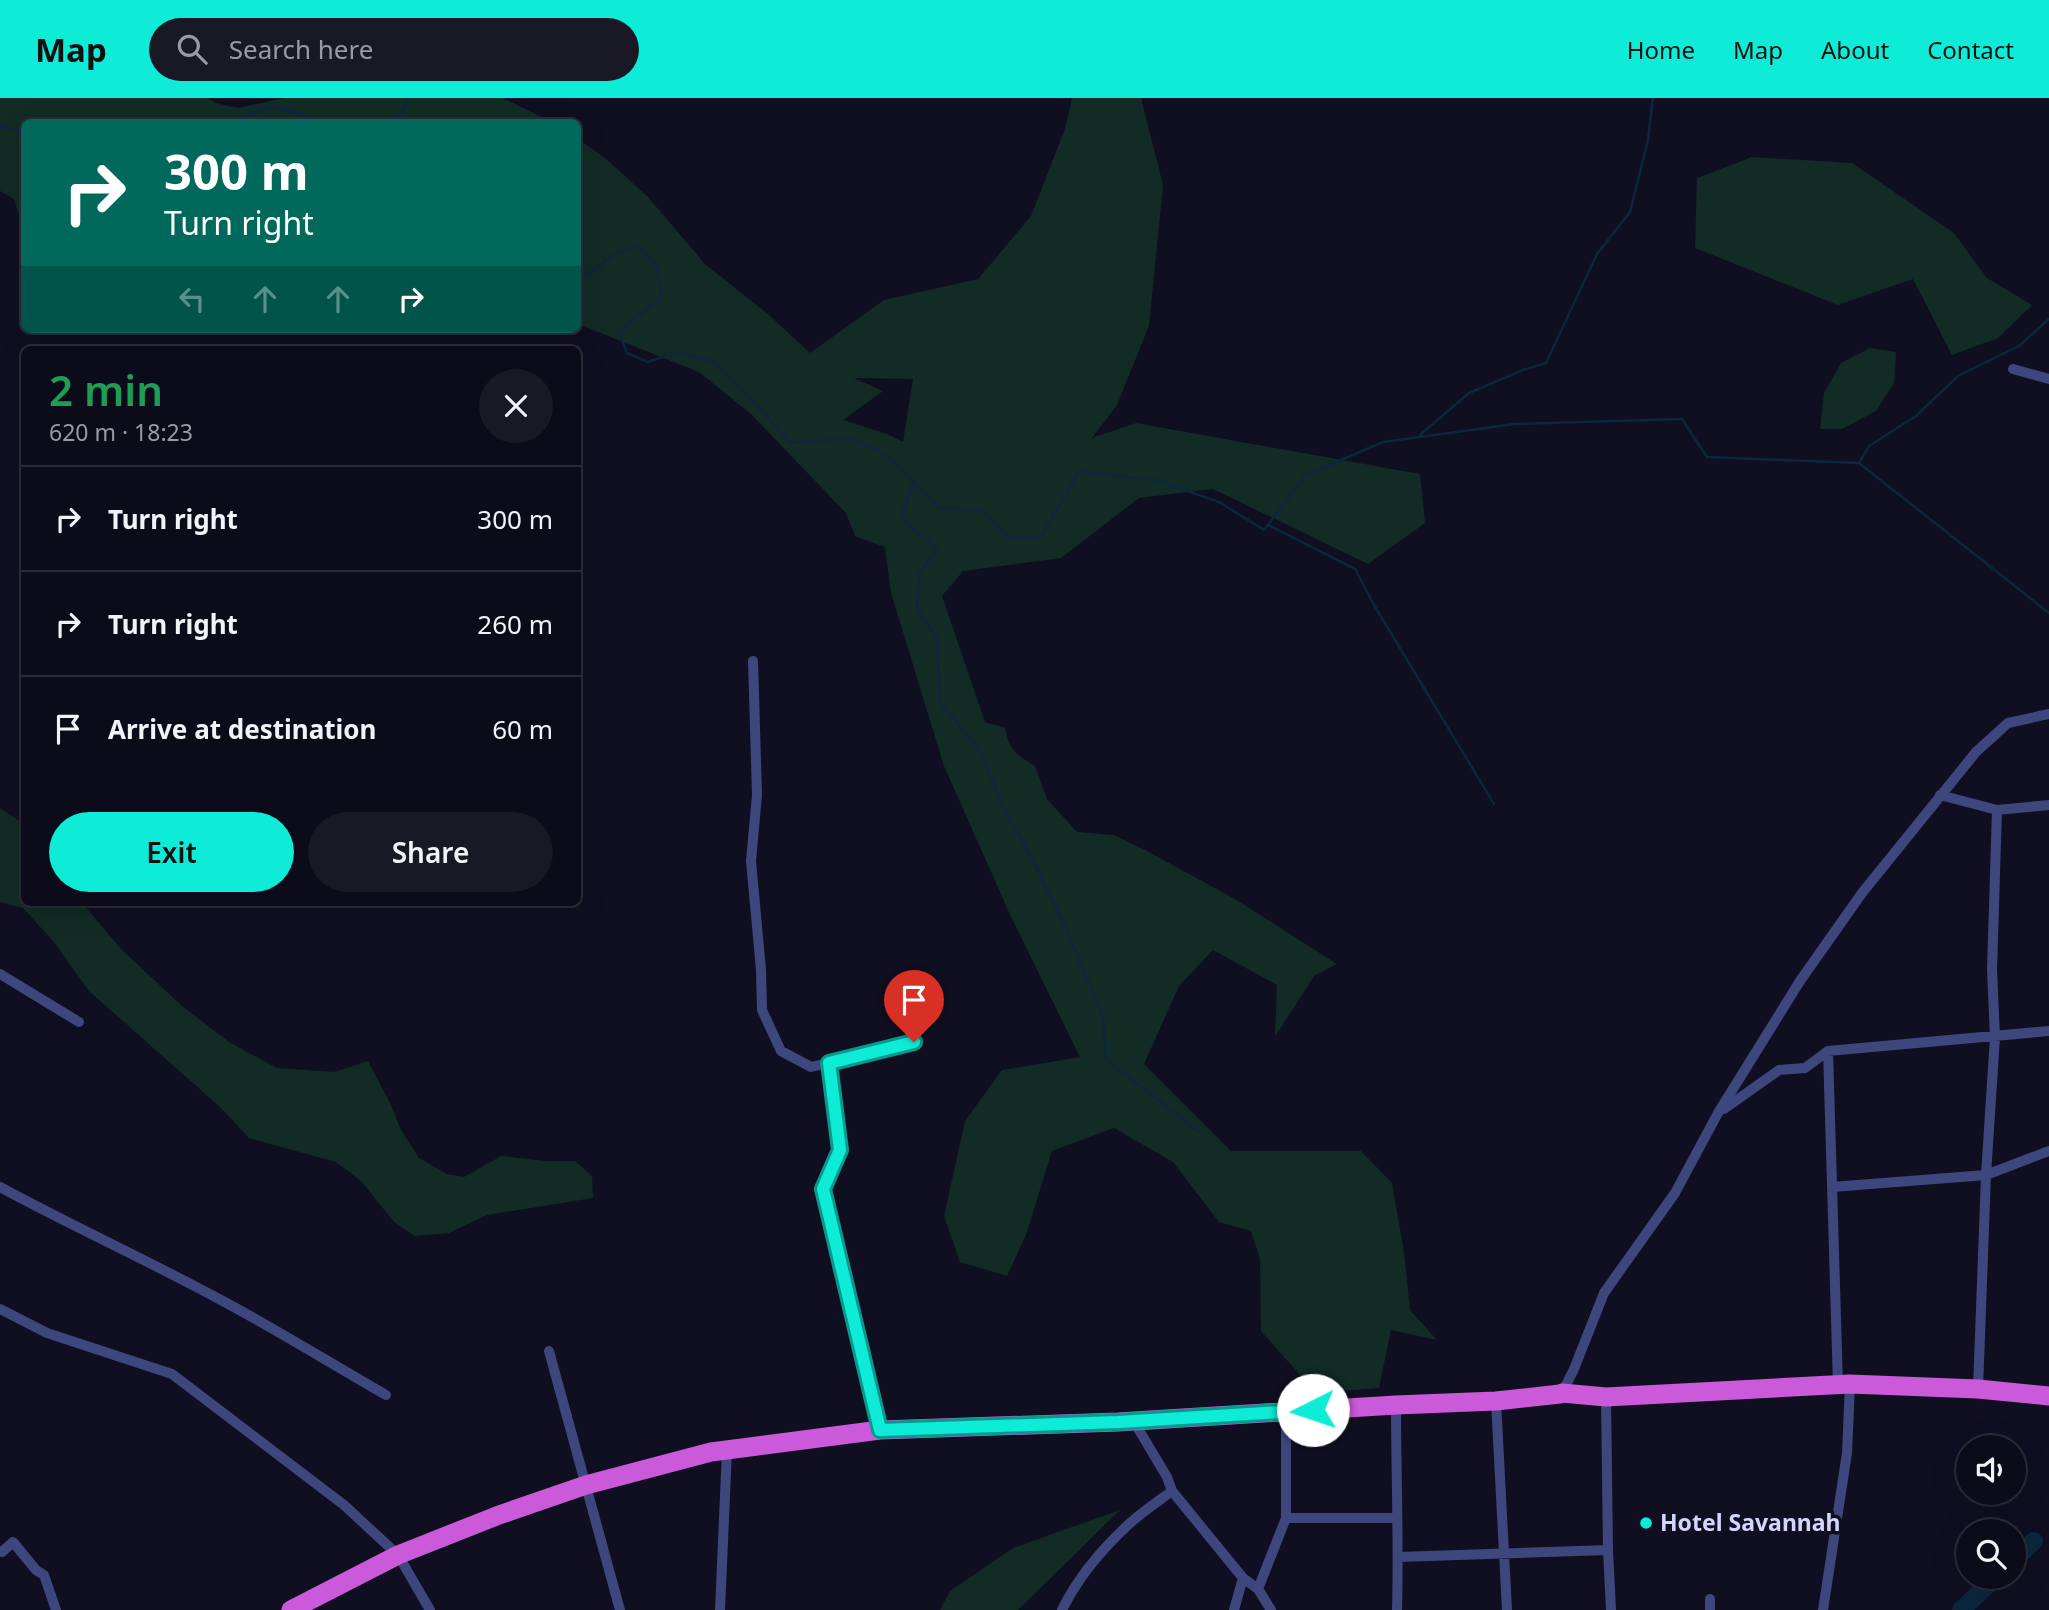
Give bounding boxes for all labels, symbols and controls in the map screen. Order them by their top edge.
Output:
search box [149,18,639,81]
text: Map [35,27,107,72]
icon: search [173,30,211,68]
text: Search here [229,31,373,67]
text: Home [1627,33,1695,66]
text: Map [1733,33,1783,66]
text: About [1821,33,1889,66]
text: Contact [1927,33,2014,66]
text: 300 m [164,138,309,204]
icon: right [49,147,140,238]
text: Turn right [164,201,314,244]
icon: left [173,280,211,318]
icon: ahead [246,280,284,318]
icon: ahead [319,280,357,318]
icon: right [392,280,430,318]
text: 2 min [49,361,163,418]
button: close [479,369,553,443]
text: 620 m · 18:23 [49,416,193,448]
icon: right [49,500,87,538]
text: Turn right [108,501,238,537]
text: 300 m [477,501,553,537]
icon: right [49,605,87,643]
text: Turn right [108,606,238,642]
text: 260 m [477,606,553,642]
icon: arrive [49,710,87,748]
text: Arrive at destination [108,711,377,747]
text: 60 m [492,711,553,747]
button: Exit [49,812,294,892]
button: Share [308,812,553,892]
pin [884,970,944,1042]
icon: arrive [895,981,933,1019]
position arrow [1276,1373,1350,1447]
map controls [1956,1435,2026,1589]
button: sound [1956,1435,2026,1505]
place label: Hotel Savannah [1660,1506,1841,1538]
marker: Hotel Savannah [1638,1515,1654,1531]
button: search [1956,1519,2026,1589]

